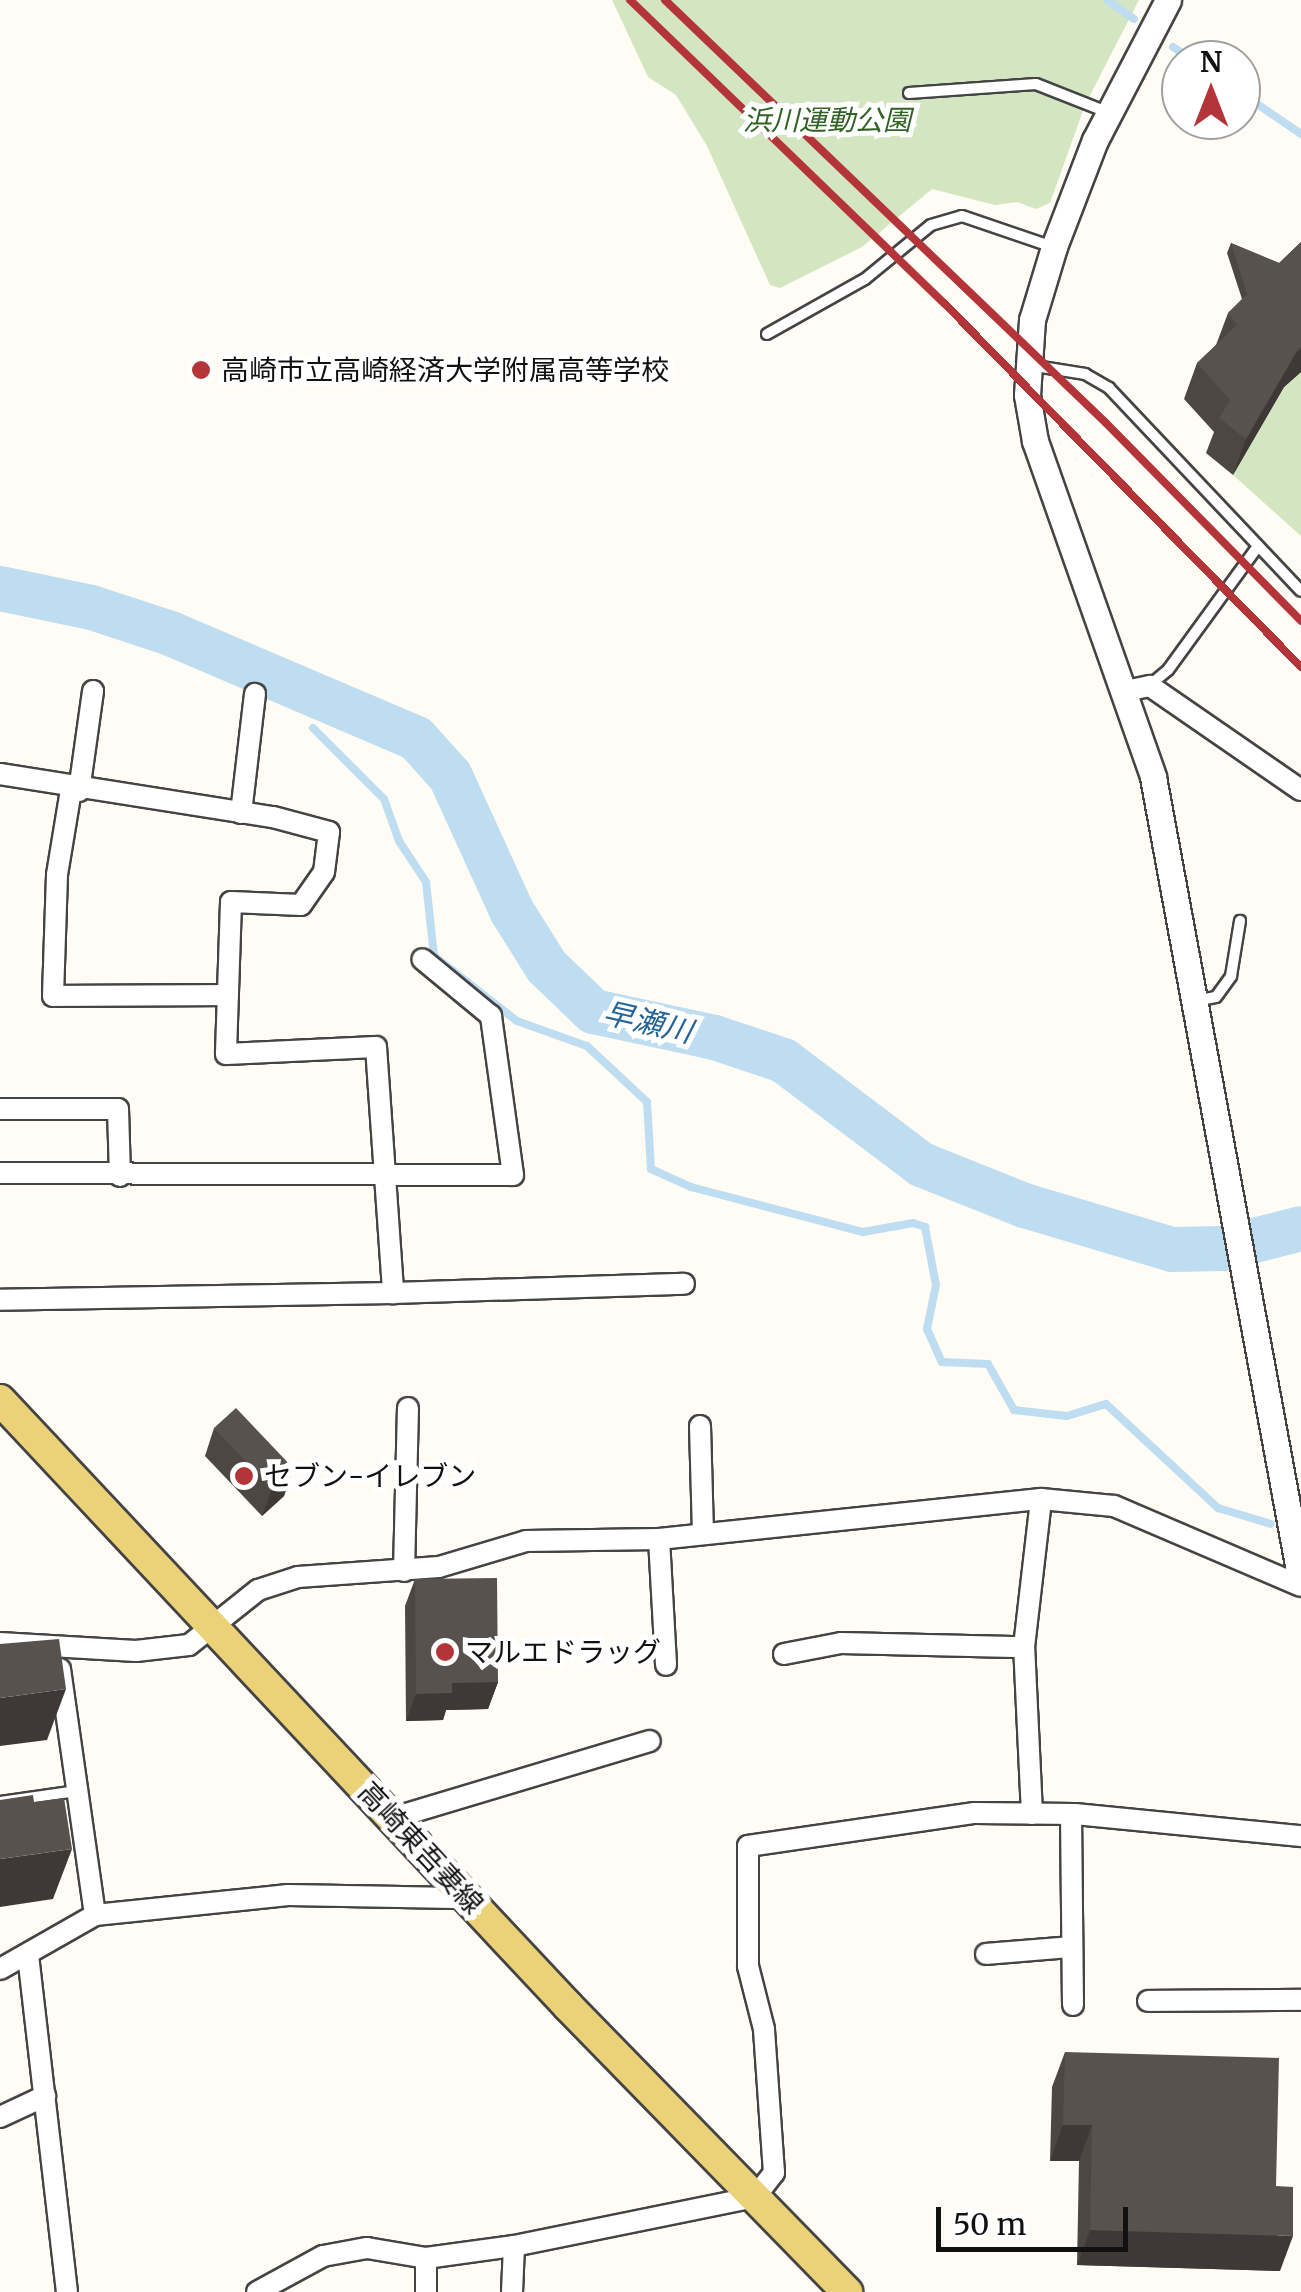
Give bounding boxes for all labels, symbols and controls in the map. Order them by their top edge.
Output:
north arrow [1161,40,1261,140]
text: N [1200,44,1222,80]
park label: 浜川運動公園 [743,103,911,137]
place label: 高崎市立高崎経済大学附属高等学校 [221,353,669,387]
marker: 高崎市立高崎経済大学附属高等学校 [190,359,212,381]
water label: 早瀬川 [600,994,696,1050]
place label: セブン-イレブン [264,1459,476,1493]
marker: セブン-イレブン [233,1465,255,1487]
place label: マルエドラッグ [465,1635,661,1669]
marker: マルエドラッグ [434,1641,456,1663]
street label: 高崎東吾妻線 [351,1775,491,1921]
scale bar [941,2187,1134,2249]
text: 50 m [953,2205,1026,2243]

